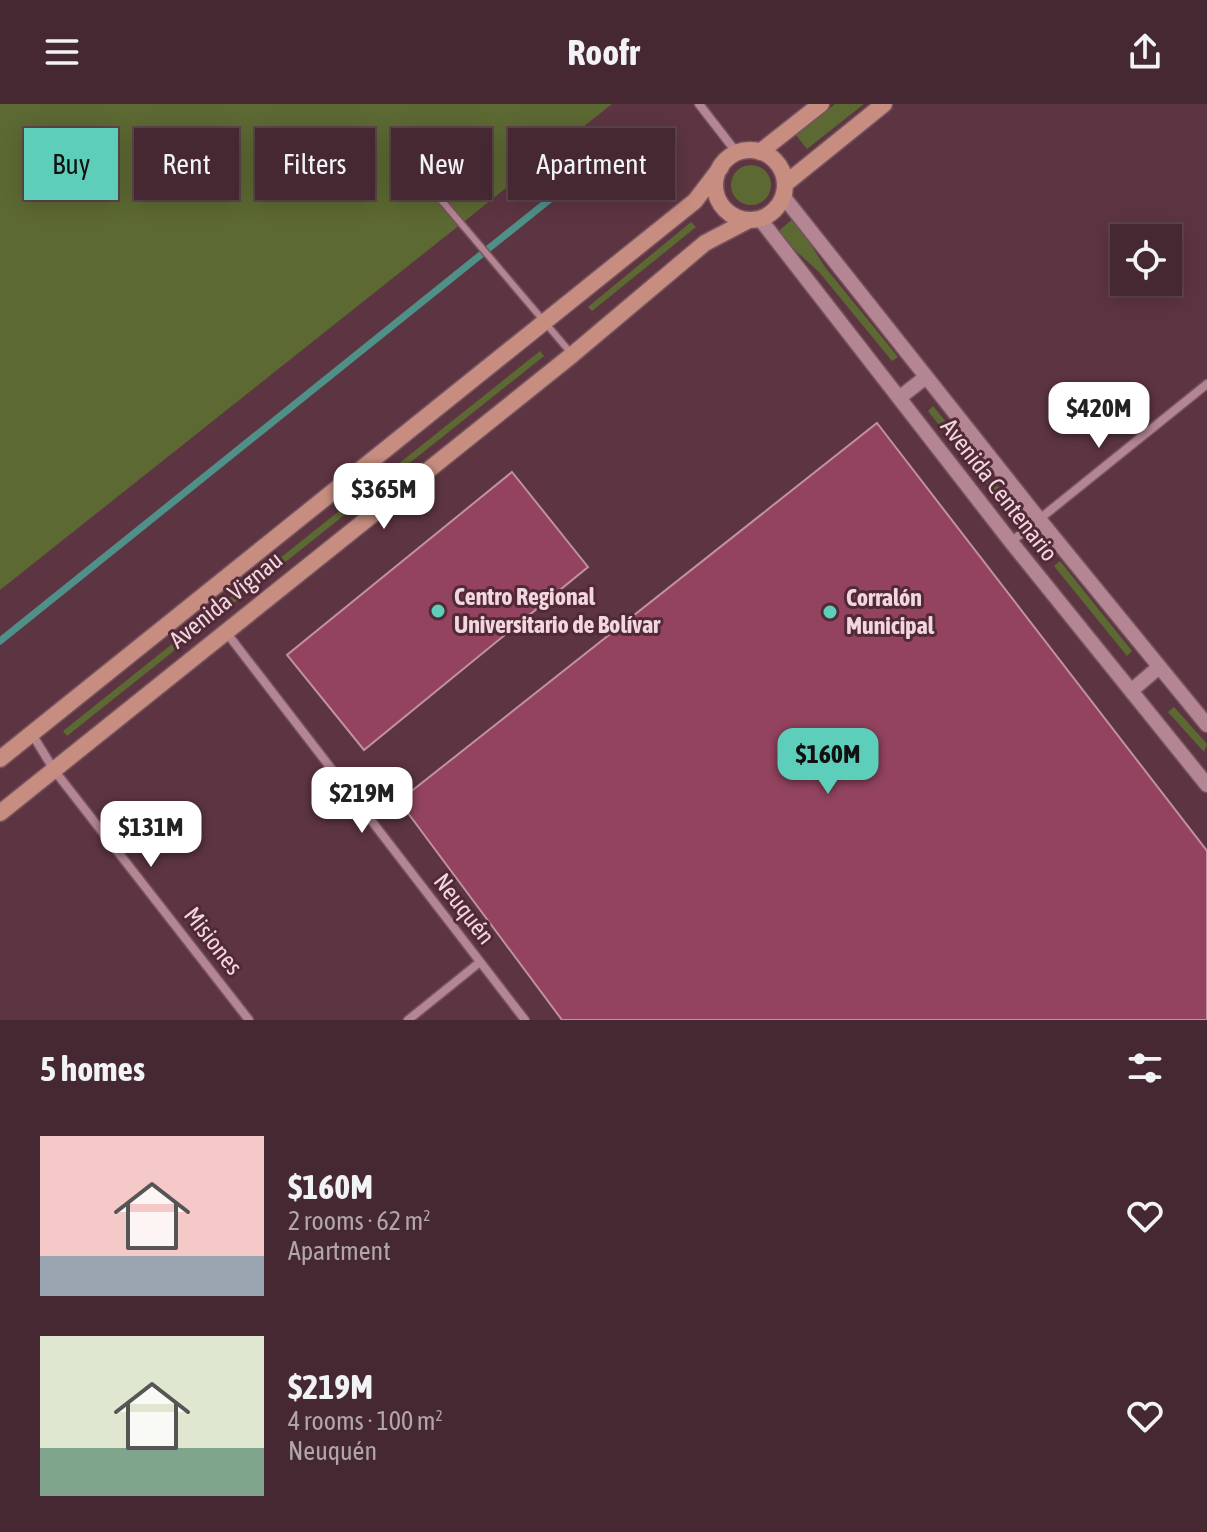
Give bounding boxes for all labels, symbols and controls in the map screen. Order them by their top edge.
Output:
icon: menu [40,30,84,74]
icon: share [1123,30,1167,74]
text: Roofr [567,31,640,73]
chip: Buy [24,128,118,200]
chip: Rent [134,128,239,200]
chip: Filters [255,128,375,200]
chip: New [391,128,492,200]
chip: Apartment [508,128,675,200]
map controls [1110,224,1182,296]
button: locate [1110,224,1182,296]
pin: $420M [1043,382,1155,450]
text: $420M [1066,393,1132,423]
street label: Avenida Centenario [936,413,1063,566]
pin: $365M [328,463,440,531]
text: $365M [351,474,417,504]
street label: Avenida Vignau [164,546,288,653]
place label: Centro Regional Universitario de Bolívar [454,583,661,638]
place label: Corralón Municipal [846,584,935,639]
marker: Centro Regional Universitario de Bolívar [429,602,447,620]
marker: Corralón Municipal [821,603,839,621]
pin: $160M [772,728,884,796]
text: $160M [795,739,861,769]
pin: $219M [306,767,418,835]
text: $219M [329,778,395,808]
pin: $131M [95,801,207,869]
text: $131M [118,812,184,842]
street label: Neuquén [428,868,500,949]
street label: Misiones [179,902,248,980]
icon: filters [1123,1046,1167,1090]
text: 5 homes [40,1049,145,1088]
text: $160M [288,1167,373,1206]
icon: home [104,1168,200,1264]
icon: heart [1123,1194,1167,1238]
text: 2 rooms · 62 m² [288,1206,430,1236]
text: Apartment [288,1236,391,1266]
text: $219M [288,1367,373,1406]
icon: home [104,1368,200,1464]
icon: heart [1123,1394,1167,1438]
text: 4 rooms · 100 m² [288,1406,443,1436]
text: Neuquén [288,1436,377,1466]

